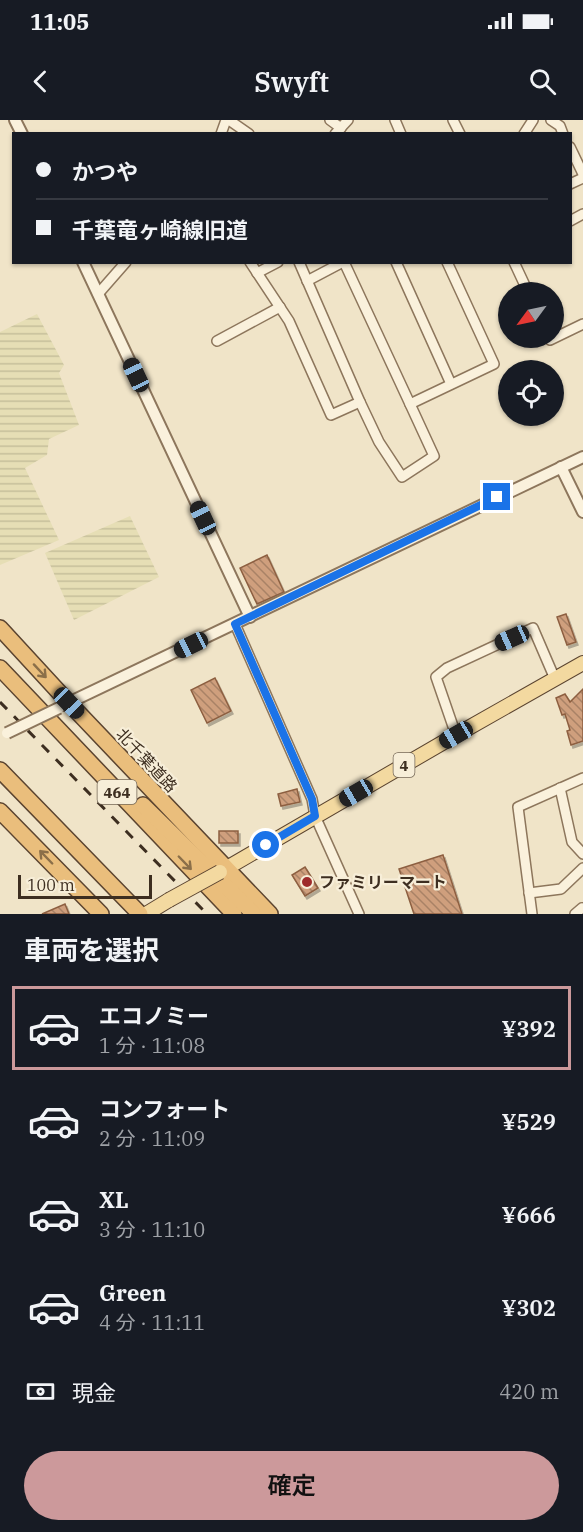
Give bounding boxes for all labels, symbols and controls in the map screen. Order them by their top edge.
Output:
text: 11:05 [30,7,89,36]
text: Swyft [254,64,329,99]
icon: back [24,65,57,98]
icon: search [526,65,559,98]
text: かつや [72,157,138,186]
text: 千葉竜ヶ崎線旧道 [72,215,248,244]
north arrow [498,282,564,348]
map controls [498,282,564,426]
car [120,355,152,395]
button: locate [498,360,564,426]
route end [483,483,510,510]
car [187,498,219,538]
car [492,622,532,654]
car [171,629,211,661]
one-way arrow [32,664,47,679]
car [50,684,88,722]
car [436,718,476,752]
street label: 北千葉道路 [112,724,182,796]
road number: 4 [394,753,414,777]
car [336,776,376,810]
road number: 464 [98,780,136,804]
route start [252,831,279,858]
one-way arrow [39,850,53,865]
one-way arrow [178,855,192,870]
scale bar [18,872,152,900]
place label: ファミリーマート [319,872,447,892]
text: 100 m [27,875,75,895]
marker: ファミリーマート [300,875,314,889]
text: 車両を選択 [24,932,159,967]
icon: car [27,1001,81,1055]
text: エコノミー [99,1001,209,1030]
text: ¥392 [502,1014,556,1043]
text: 1 分 · 11:08 [99,1032,205,1059]
icon: car [27,1094,81,1148]
text: コンフォート [99,1094,230,1123]
text: ¥529 [502,1107,556,1136]
text: 2 分 · 11:09 [99,1125,205,1152]
text: XL [99,1185,129,1214]
icon: car [27,1187,81,1241]
text: ¥666 [502,1200,556,1229]
text: 3 分 · 11:10 [99,1216,205,1243]
text: Green [99,1278,166,1307]
icon: car [27,1280,81,1334]
text: ¥302 [502,1293,556,1322]
text: 4 分 · 11:11 [99,1309,205,1336]
icon: cash [24,1375,57,1408]
text: 現金 [72,1378,116,1407]
text: 420 m [499,1378,559,1405]
button: 確定 [24,1451,559,1520]

